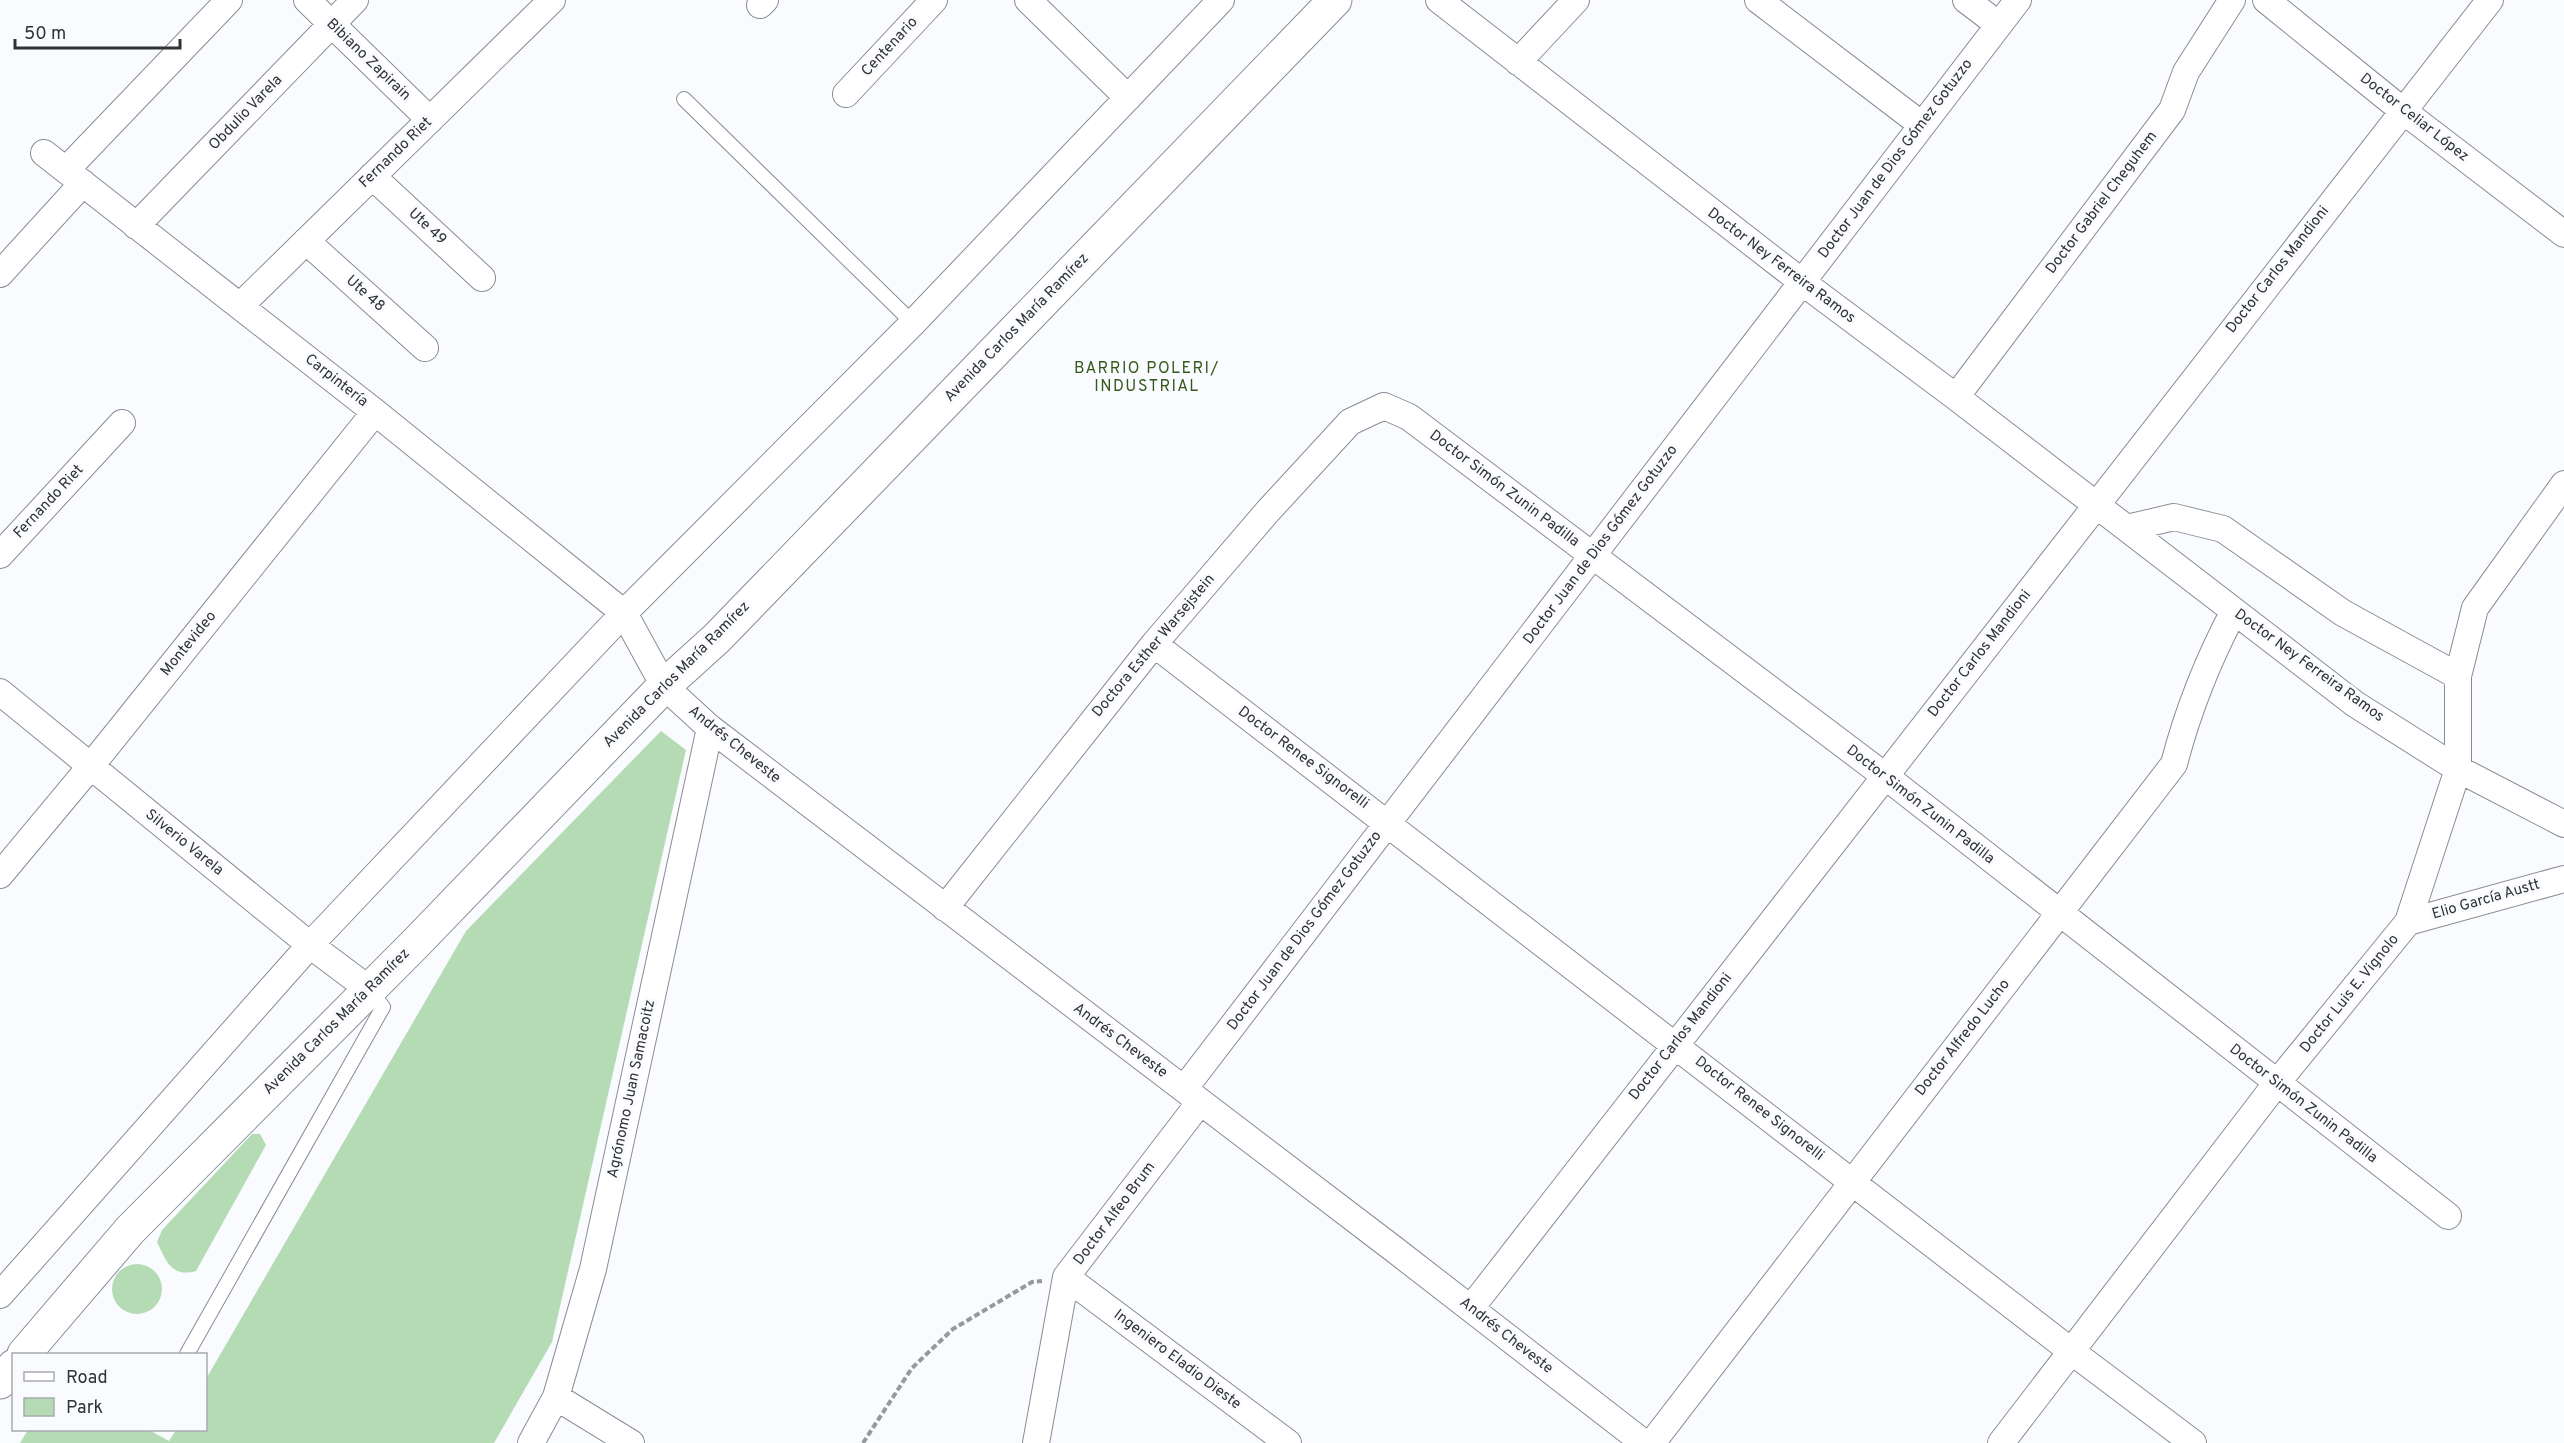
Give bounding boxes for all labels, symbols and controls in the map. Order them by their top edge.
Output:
scale bar [15,12,180,50]
street label: Centenario [858,13,922,81]
street label: Bibiano Zapirain [322,15,414,105]
text: 50 m [24,23,66,46]
street label: Doctor Juan de Dios Gómez Gotuzzo [1815,55,1977,263]
street label: Doctor Celiar López [2356,70,2472,166]
street label: Obdulio Varela [205,71,287,155]
street label: Fernando Riet [356,113,436,193]
street label: Doctor Gabriel Cheguhem [2042,128,2162,278]
street label: Doctor Carlos Mandioni [2222,202,2334,338]
street label: Doctor Ney Ferreira Ramos [1703,204,1859,328]
street label: Ute 49 [404,205,450,249]
street label: Avenida Carlos María Ramírez [941,250,1093,406]
street label: Ute 48 [342,272,388,316]
street label: Carpintería [300,350,372,412]
district label: BARRIO POLERI/ INDUSTRIAL [1074,359,1220,397]
street label: Doctor Simón Zunin Padilla [1425,426,1583,552]
street label: Doctor Juan de Dios Gómez Gotuzzo [1520,441,1682,649]
street label: Fernando Riet [10,461,88,543]
street label: Doctora Esther Warsejstein [1088,570,1220,722]
street label: Doctor Carlos Mandioni [1924,586,2036,722]
street label: Avenida Carlos María Ramírez [600,598,754,752]
street label: Doctor Ney Ferreira Ramos [2230,605,2388,727]
street label: Montevideo [157,608,221,680]
street label: Andrés Cheveste [684,702,784,788]
street label: Doctor Renee Signorelli [1234,703,1372,813]
street label: Doctor Simón Zunin Padilla [1842,741,1998,869]
street label: Silverio Varela [141,806,227,880]
street label: Doctor Juan de Dios Gómez Gotuzzo [1224,827,1386,1035]
street label: Elio García Austt [2430,876,2542,924]
street label: Doctor Luis E. Vignolo [2296,931,2404,1057]
street label: Avenida Carlos María Ramírez [260,945,414,1099]
street label: Doctor Carlos Mandioni [1625,969,1737,1105]
street label: Doctor Alfredo Lucho [1911,976,2015,1100]
street label: Agrónomo Juan Samacoitz [604,998,660,1180]
street label: Andrés Cheveste [1069,999,1171,1083]
street label: Doctor Simón Zunin Padilla [2225,1040,2381,1168]
street label: Doctor Renee Signorelli [1690,1053,1828,1165]
street label: Doctor Alfeo Brum [1070,1159,1160,1269]
street label: Andrés Cheveste [1455,1294,1557,1378]
street label: Ingeniero Eladio Dieste [1109,1306,1245,1414]
legend [12,1353,207,1431]
text: Road [66,1367,108,1390]
text: Park [66,1397,103,1420]

